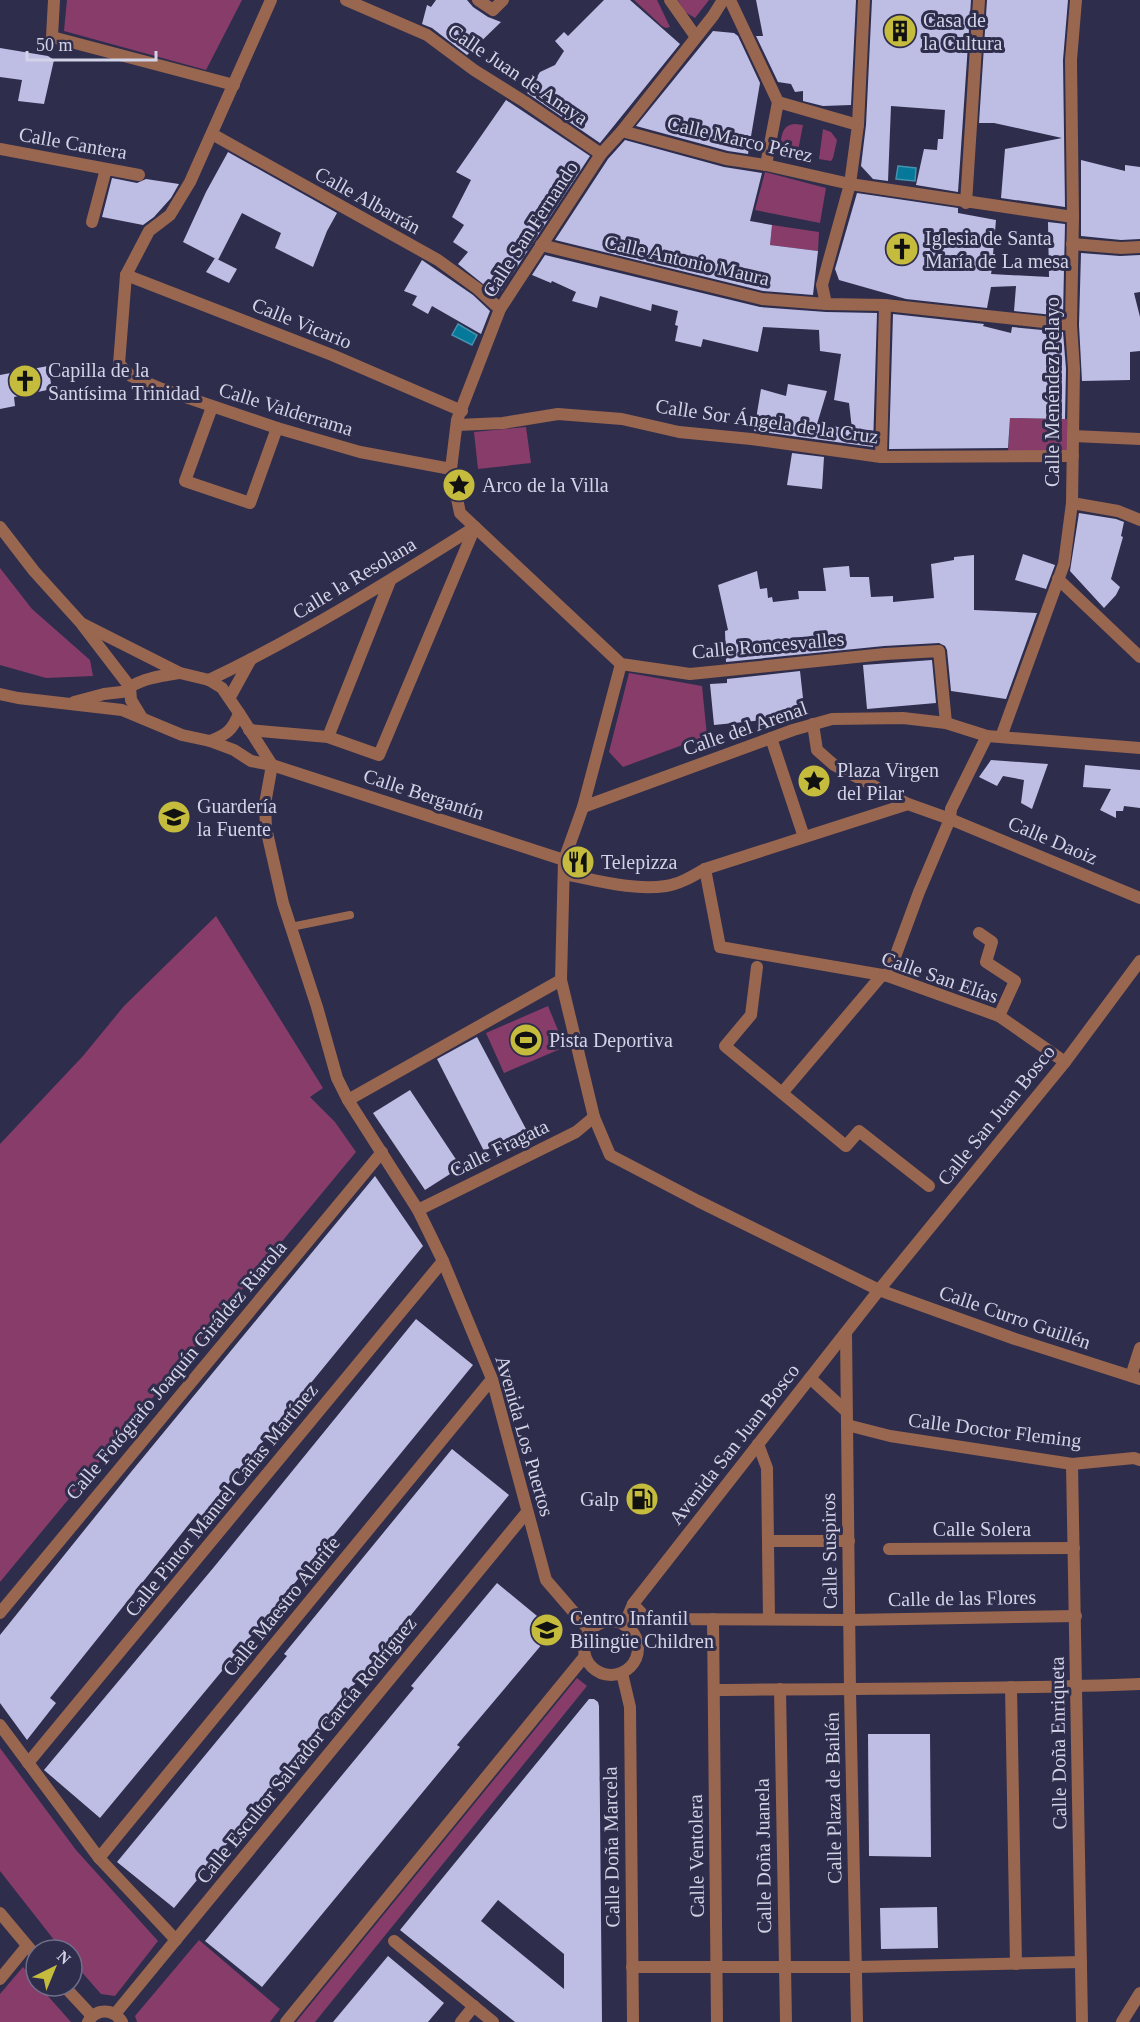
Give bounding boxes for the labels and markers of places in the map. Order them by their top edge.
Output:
place label: Casa de la Cultura [923,9,1003,54]
building icon: Casa de la Cultura [882,13,918,49]
place label: Iglesia de Santa María de La mesa [925,227,1069,272]
church icon: Iglesia de Santa María de La mesa [884,231,920,267]
place label: Capilla de la Santísima Trinidad [48,359,200,404]
church icon: Capilla de la Santísima Trinidad [7,363,43,399]
place icon: Arco de la Villa [441,467,477,503]
place label: Arco de la Villa [482,474,609,496]
place label: Plaza Virgen del Pilar [837,759,939,804]
place icon: Plaza Virgen del Pilar [796,763,832,799]
place label: Guardería la Fuente [197,795,277,840]
school or university icon: Guardería la Fuente [156,799,192,835]
restaurant icon: Telepizza [560,844,596,880]
place label: Telepizza [601,851,677,874]
sports icon: Pista Deportiva [508,1022,544,1058]
place label: Pista Deportiva [549,1029,673,1052]
fuel station icon: Galp [624,1481,660,1517]
place label: Galp [580,1488,619,1511]
place label: Centro Infantil Bilingüe Children [570,1607,714,1653]
school or university icon: Centro Infantil Bilingüe Children [529,1612,565,1648]

